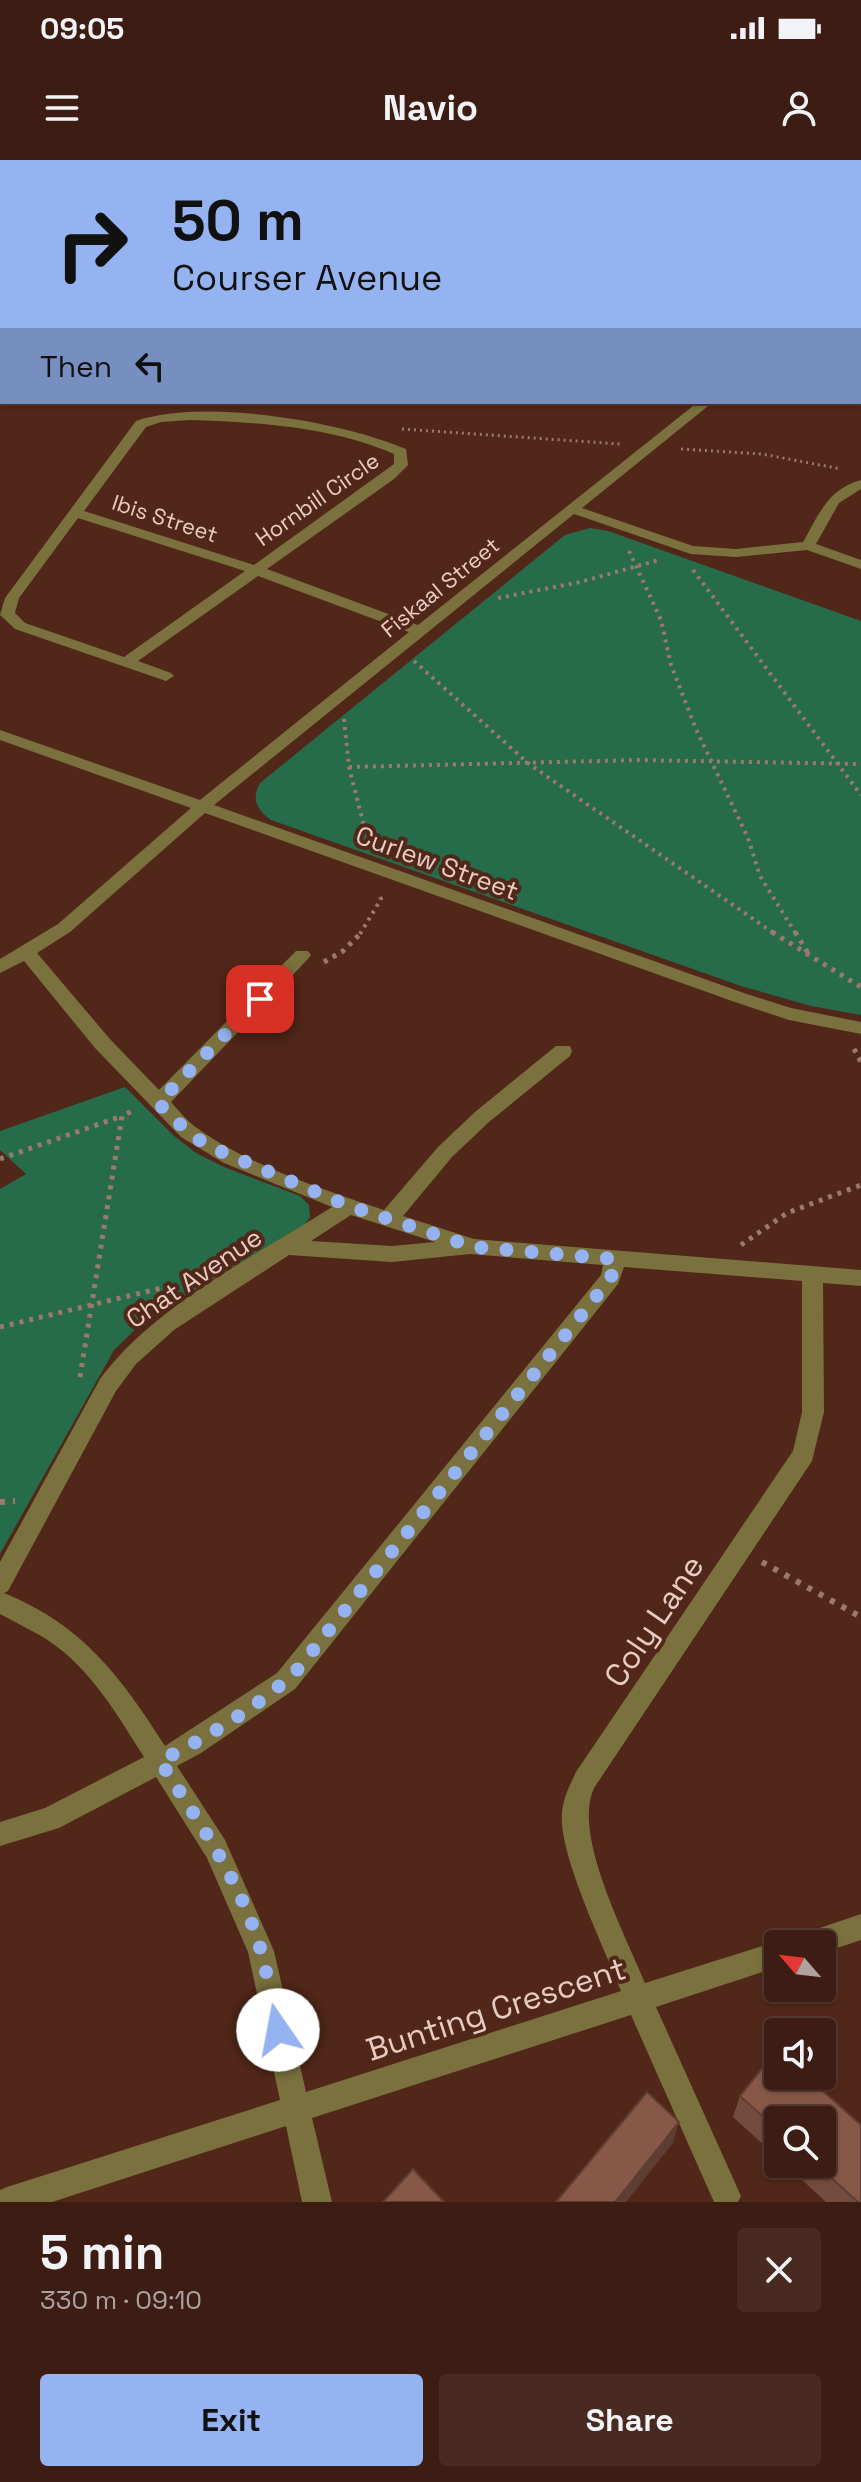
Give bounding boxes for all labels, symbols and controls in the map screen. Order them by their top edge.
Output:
text: 09:05 [40,9,124,48]
text: Navio [383,85,478,131]
icon: menu [40,86,84,130]
icon: person [777,86,821,130]
text: 50 m [172,185,304,256]
icon: right [40,192,144,296]
text: Courser Avenue [172,255,442,301]
icon: left [128,344,172,388]
text: Then [40,347,112,386]
street label: Hornbill Circle [250,446,384,552]
street label: Ibis Street [109,488,221,548]
street label: Fiskaal Street [375,531,505,643]
street label: Curlew Street [351,818,523,908]
pin [226,965,294,1033]
icon: arrive [238,977,282,1021]
street label: Chat Avenue [119,1220,269,1336]
street label: Coly Lane [595,1547,713,1695]
north arrow [764,1930,836,2002]
map controls [764,1930,836,2178]
street label: Bunting Crescent [361,1948,631,2070]
position arrow [236,1988,320,2072]
button: sound [764,2018,836,2090]
button: search [764,2106,836,2178]
text: 5 min [40,2222,164,2283]
button: close [737,2228,821,2312]
text: 330 m · 09:10 [40,2283,202,2317]
button: Exit [40,2374,423,2466]
button: Share [439,2374,821,2466]

